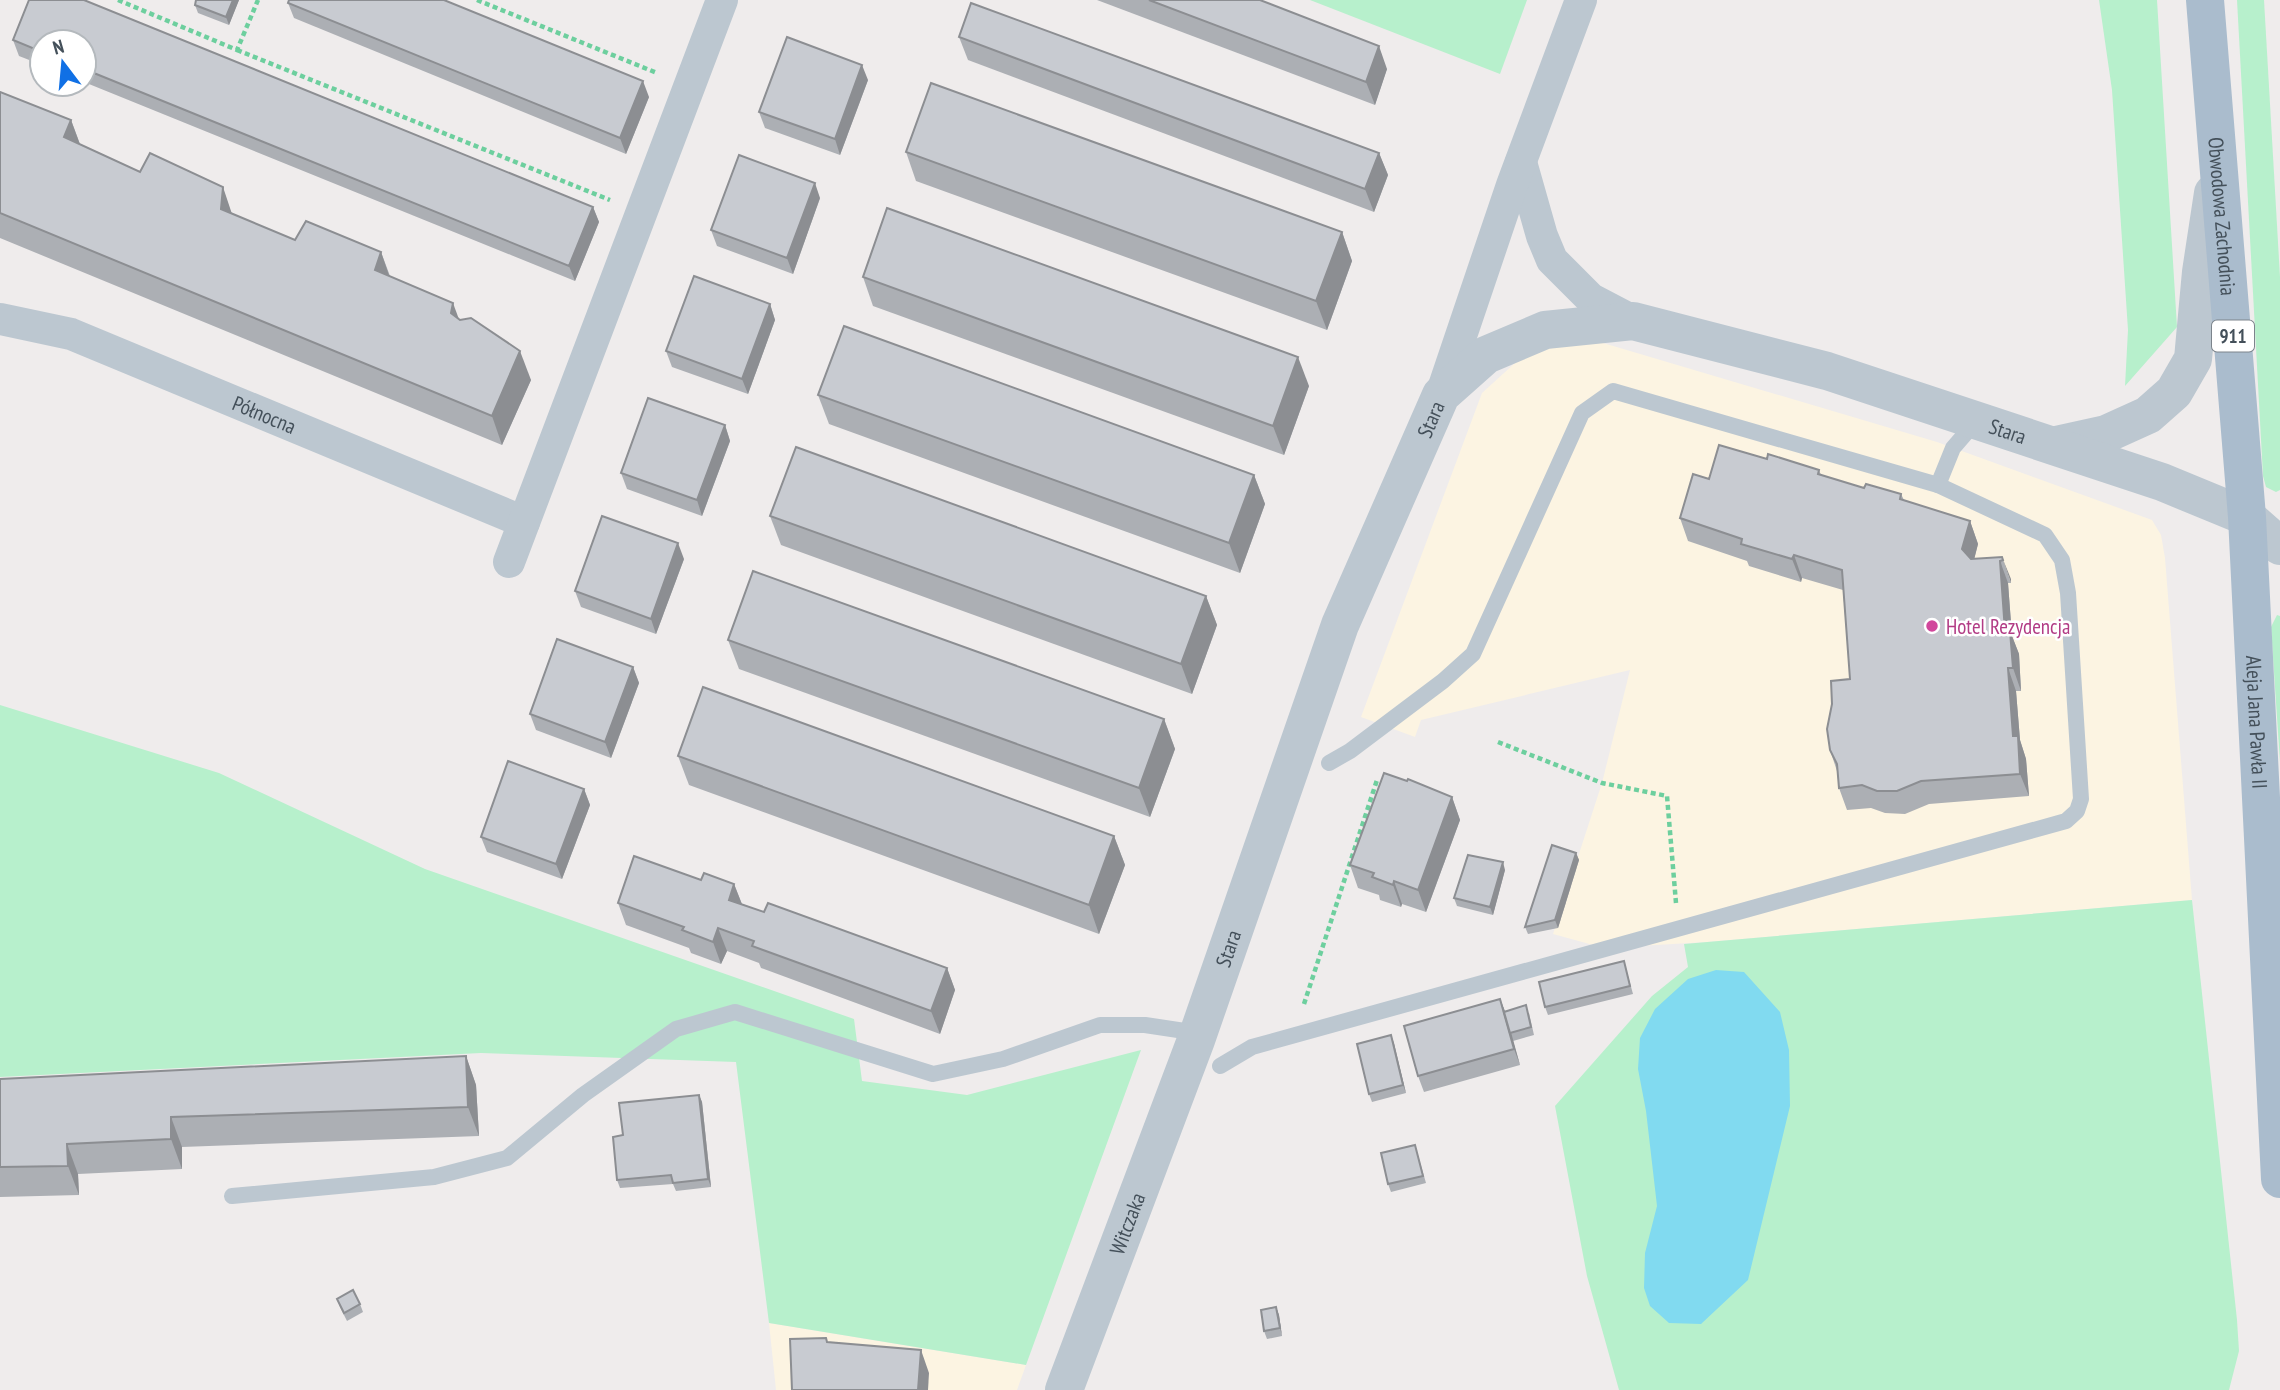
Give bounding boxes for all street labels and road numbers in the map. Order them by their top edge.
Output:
street label: Obwodowa Zachodnia [2203,136,2242,297]
road number: 911 [2212,320,2254,352]
street label: Północna [229,389,300,439]
street label: Stara [1410,397,1450,442]
street label: Stara [1986,412,2030,450]
street label: Aleja Jana Pawła II [2240,655,2274,790]
street label: Stara [1209,926,1247,970]
street label: Witczaka [1103,1189,1151,1258]

